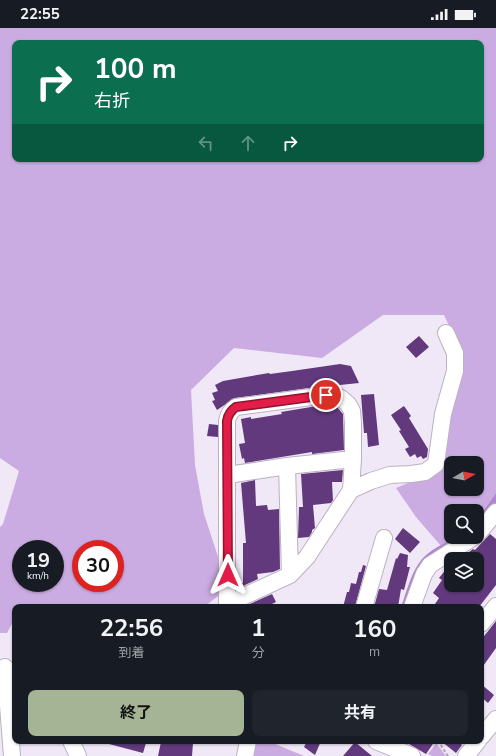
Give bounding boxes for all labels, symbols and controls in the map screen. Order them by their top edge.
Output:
text: 22:55 [20,4,60,24]
text: 100 m [94,50,177,88]
icon: right [28,56,80,108]
text: 右折 [94,89,130,113]
icon: left [195,132,217,154]
icon: ahead [237,132,259,154]
icon: right [279,132,301,154]
pin [309,378,343,412]
icon: arrive [315,384,337,406]
north arrow [444,456,484,496]
map controls [444,456,484,592]
button: search [444,504,484,544]
speed limit sign: 30 [72,540,124,592]
text: 19 [26,547,50,574]
button: layers [444,552,484,592]
position arrow [207,554,249,596]
text: km/h [27,569,49,583]
text: 22:56 [100,612,163,644]
text: 1 [251,612,265,644]
text: 160 [353,613,396,645]
text: m [369,643,380,661]
text: 到着 [118,644,144,662]
text: 分 [252,644,265,662]
button: 終了 [28,690,244,736]
button: 共有 [252,690,468,736]

